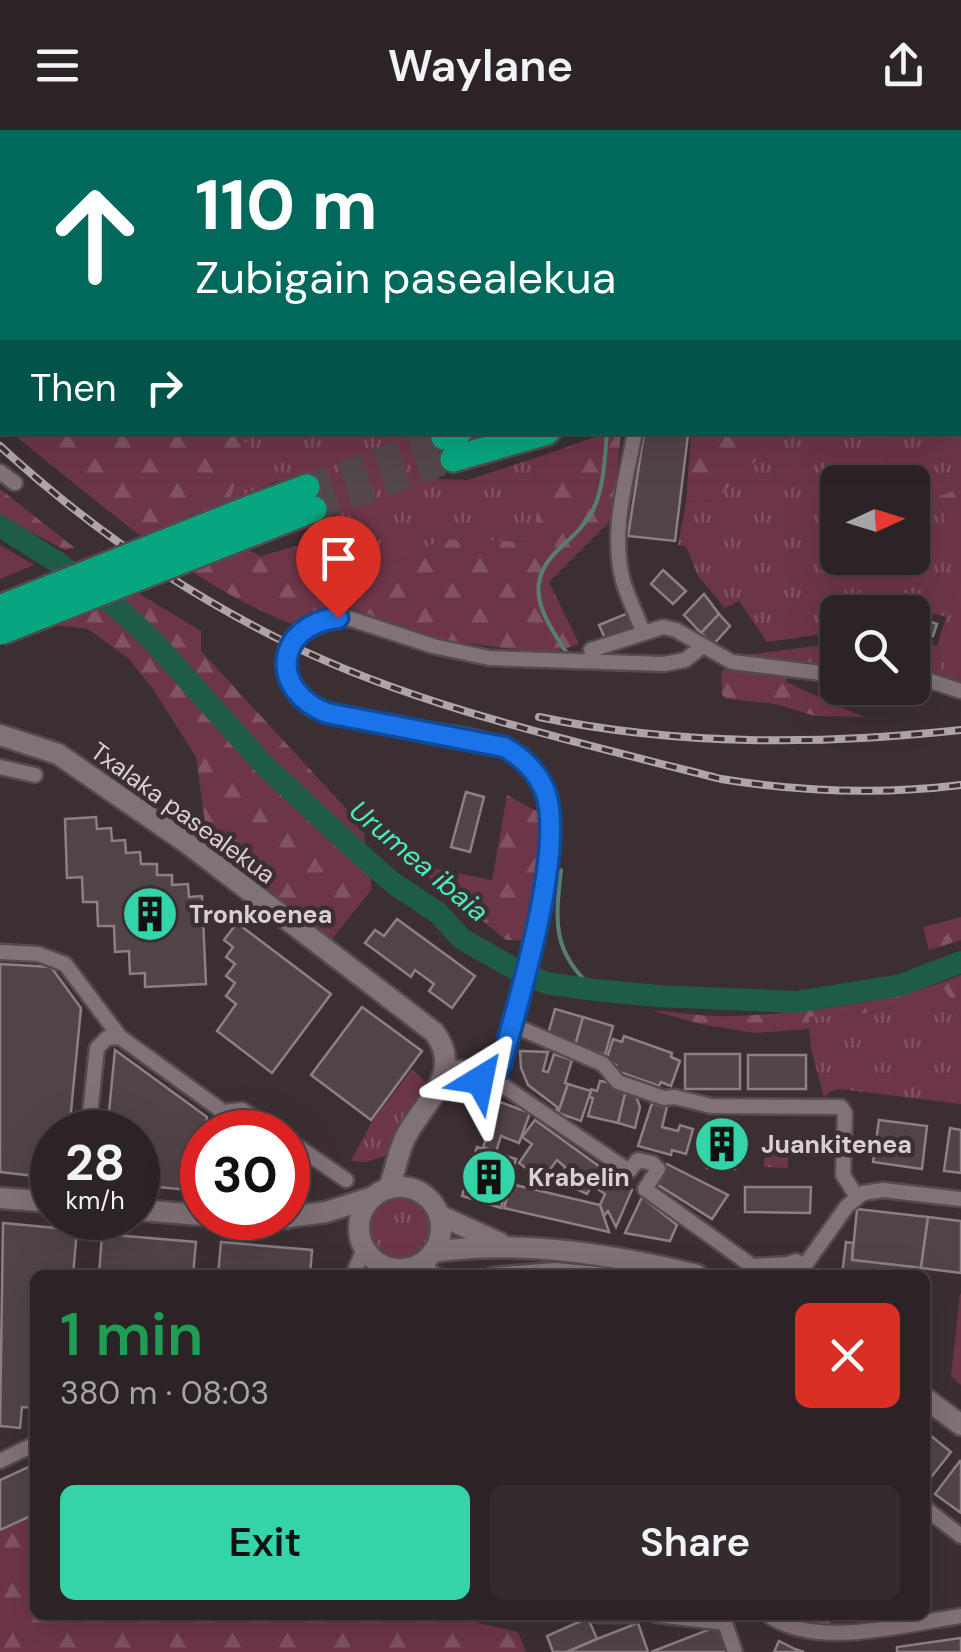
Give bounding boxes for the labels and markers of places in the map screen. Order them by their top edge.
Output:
pin [296,516,381,619]
building icon: Tronkoenea [120,884,180,944]
place label: Tronkoenea [189,898,332,931]
building icon: Juankitenea [692,1114,752,1174]
place label: Juankitenea [761,1128,912,1161]
building icon: Krabelin [459,1147,519,1207]
place label: Krabelin [528,1161,630,1194]

